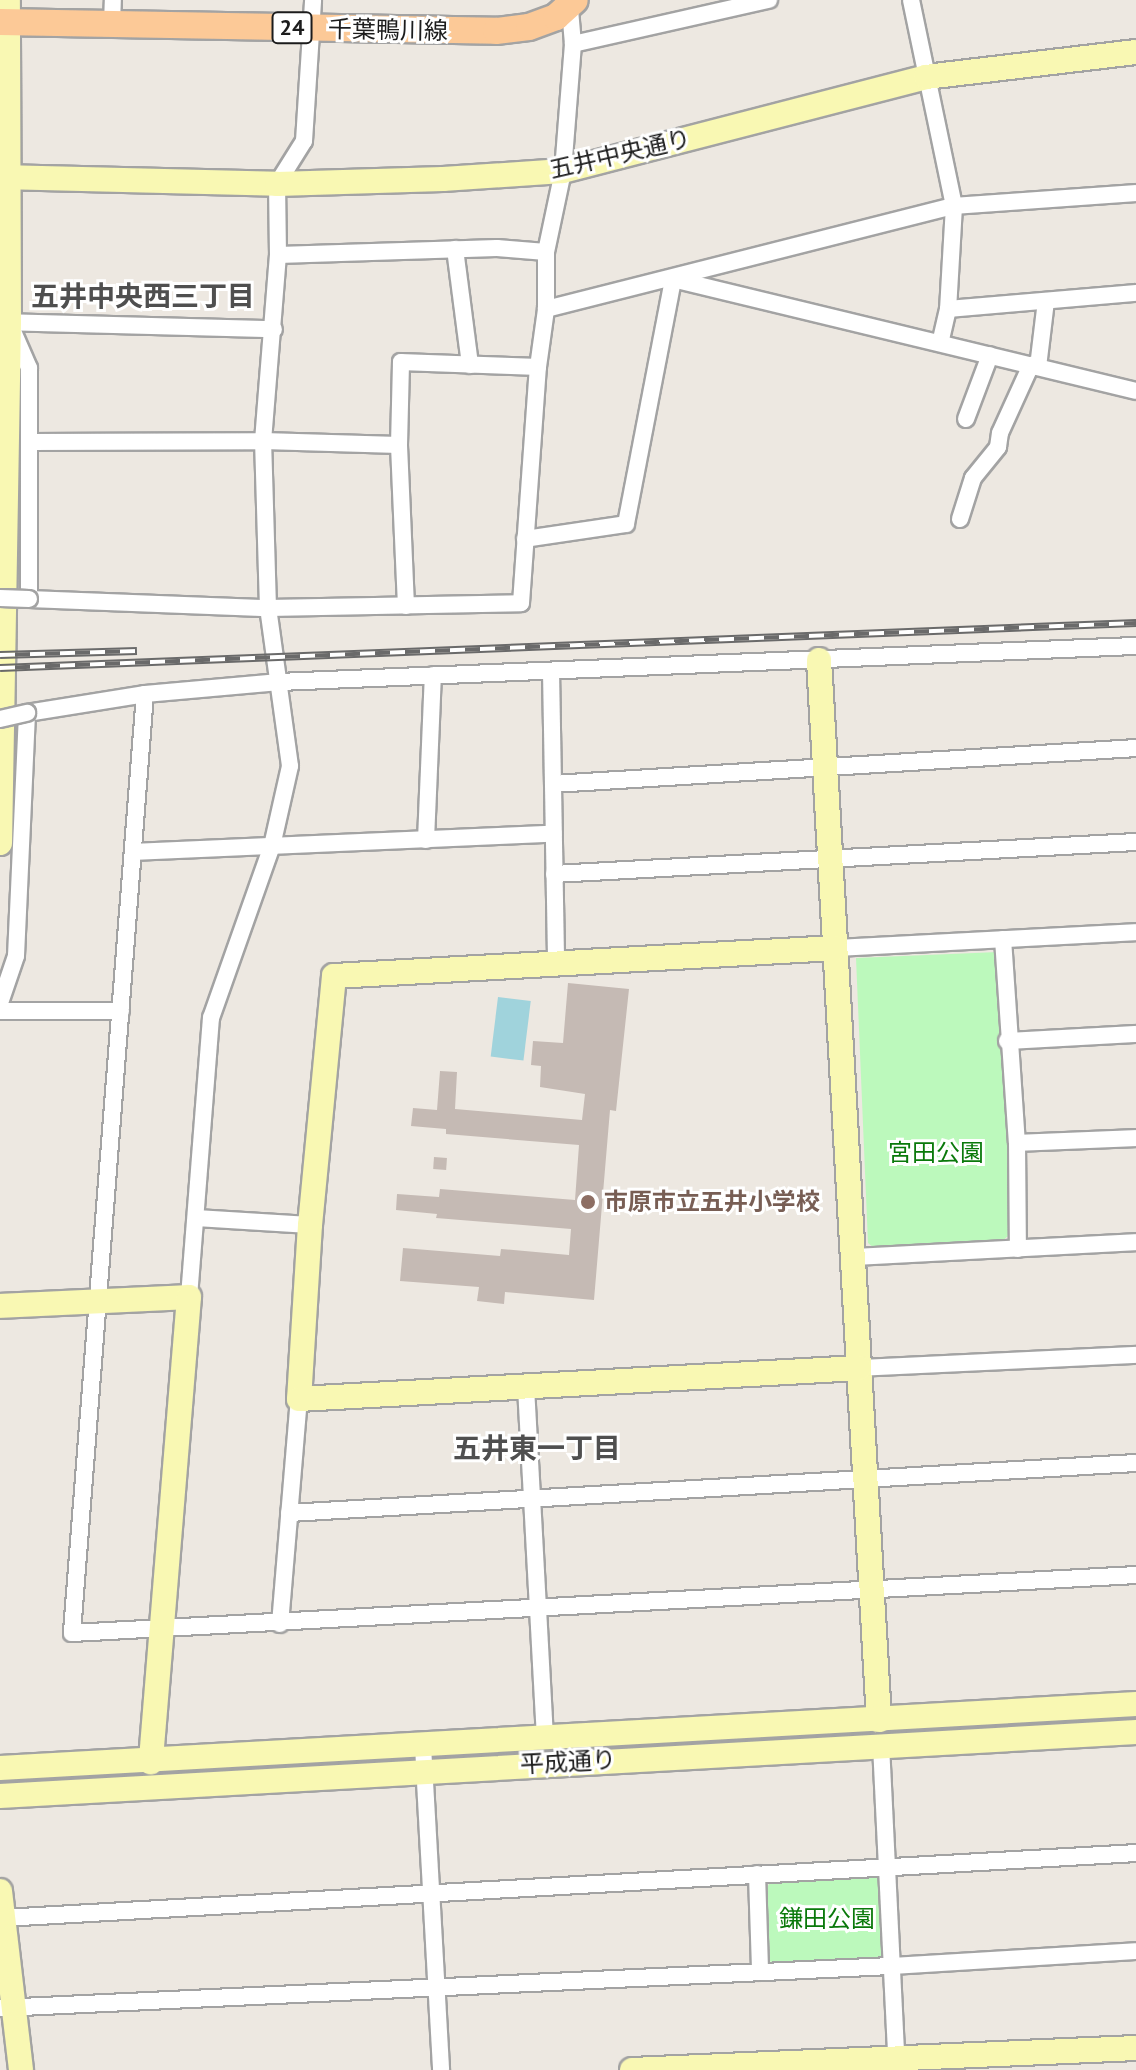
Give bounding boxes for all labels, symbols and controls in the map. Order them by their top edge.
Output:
road number: 24 [270,10,314,46]
street label: 千葉鴨川線 [328,15,448,45]
street label: 五井中央通り [547,124,693,184]
district label: 五井中央西三丁目 [31,279,255,313]
park label: 宮田公園 [888,1139,984,1167]
place label: 市原市立五井小学校 [604,1188,820,1216]
marker: 市原市立五井小学校 [579,1193,597,1211]
district label: 五井東一丁目 [453,1431,621,1465]
street label: 平成通り [519,1745,617,1779]
park label: 鎌田公園 [779,1905,875,1933]

